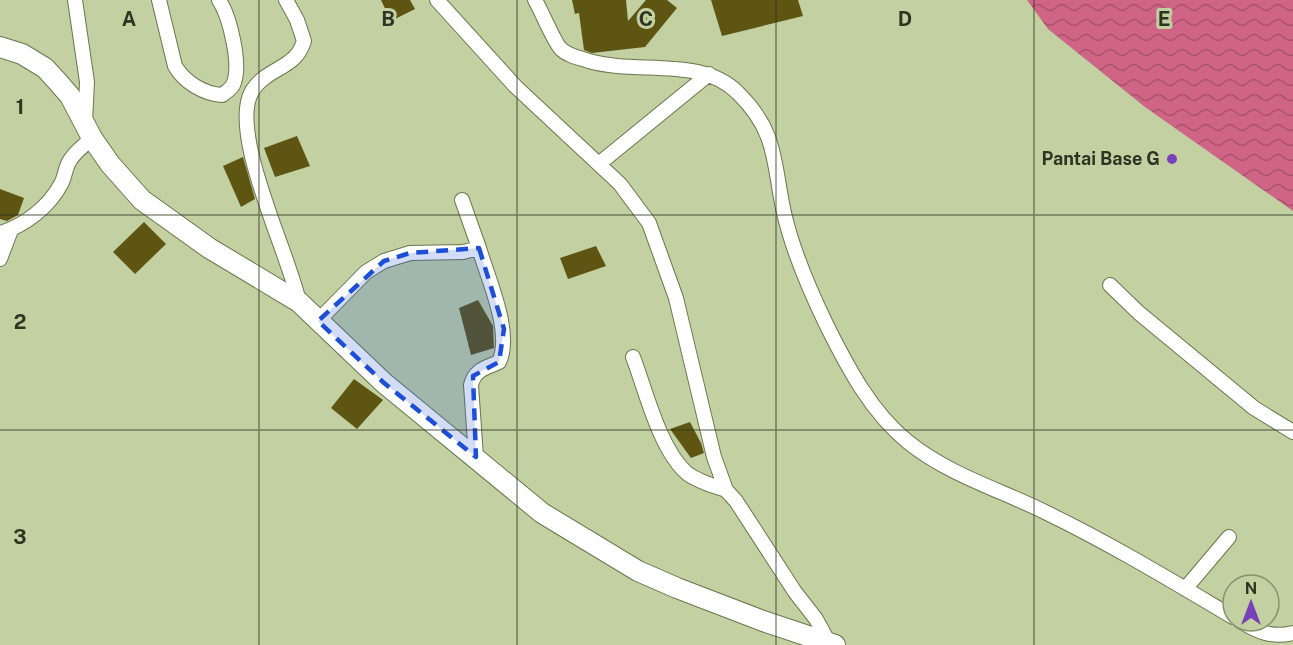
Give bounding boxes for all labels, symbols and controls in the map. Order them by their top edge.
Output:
text: A [122,7,136,31]
text: B [381,7,395,31]
text: C [639,7,653,31]
text: D [898,7,912,31]
text: E [1158,7,1170,31]
text: 1 [16,95,24,119]
place label: Pantai Base G [1041,148,1160,169]
marker: Pantai Base G [1165,152,1179,166]
text: 2 [14,310,26,334]
text: 3 [13,525,27,549]
north arrow [1221,573,1281,633]
text: N [1245,579,1257,598]

